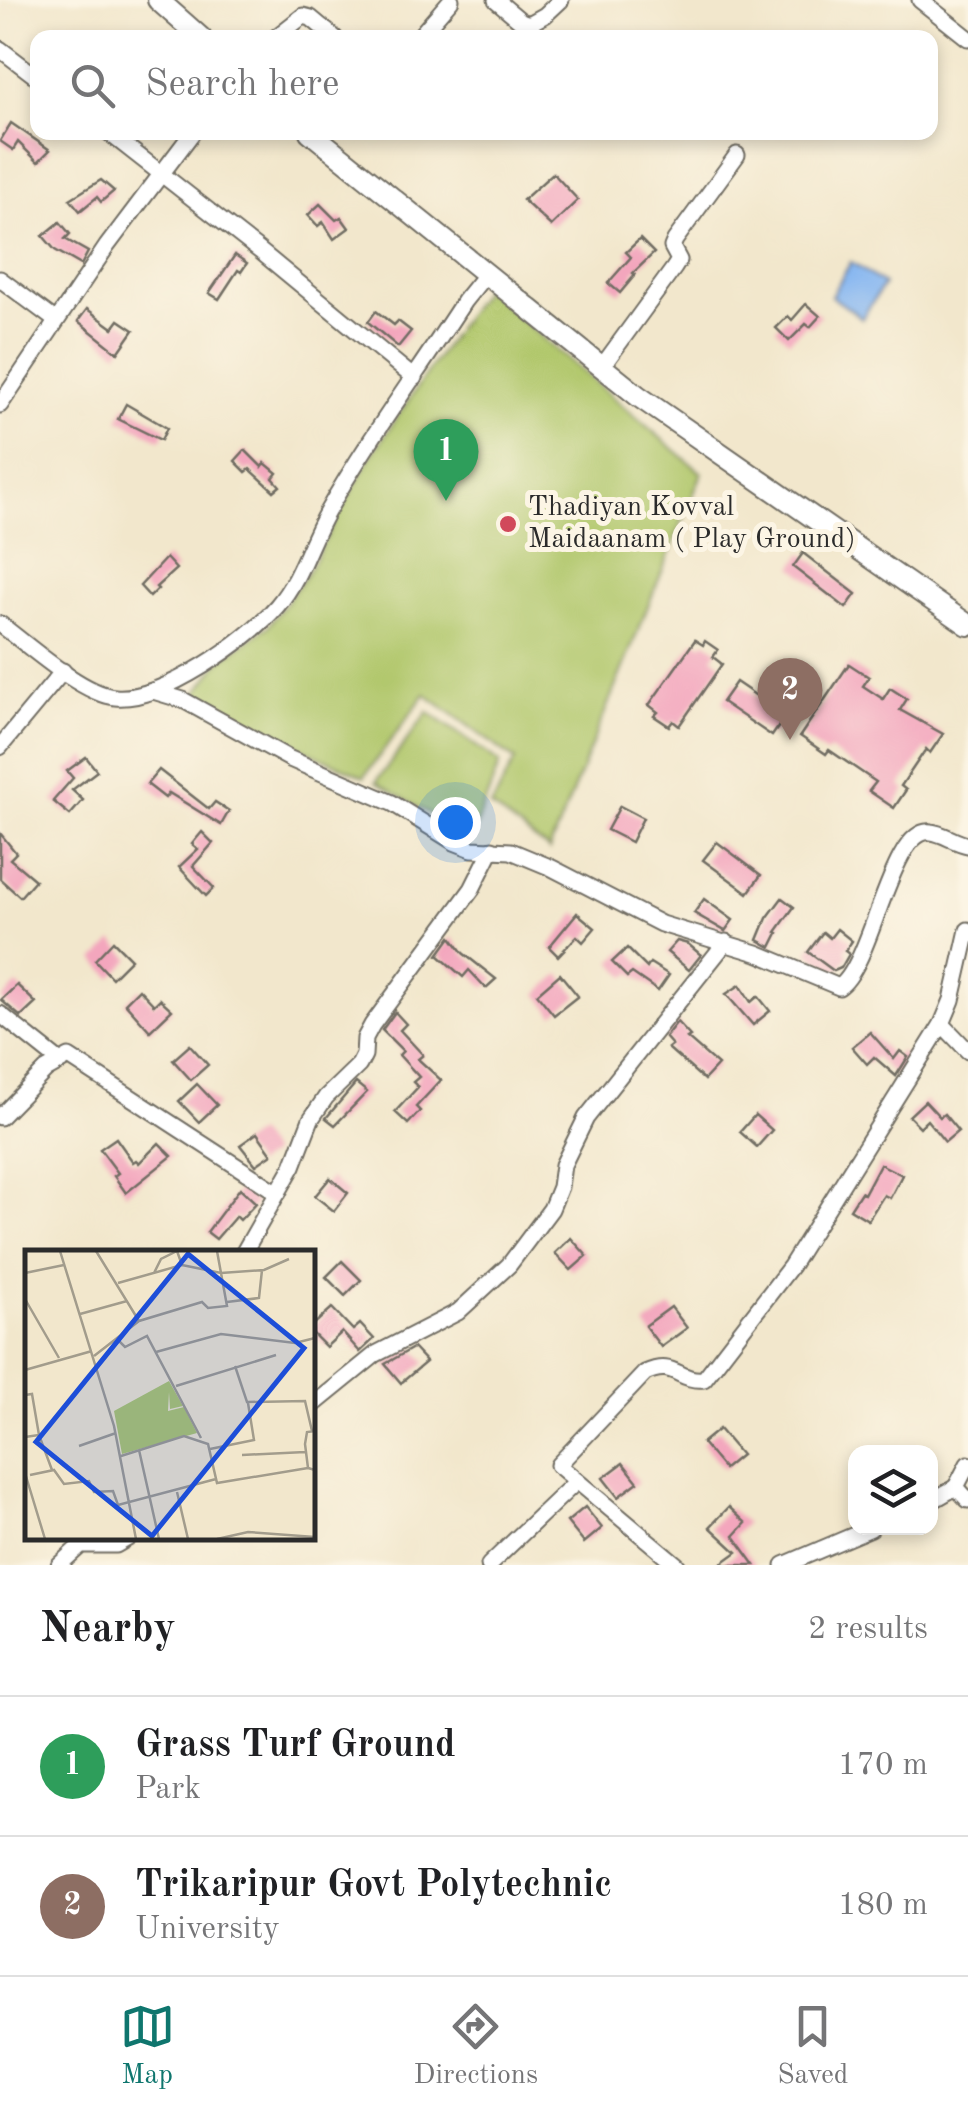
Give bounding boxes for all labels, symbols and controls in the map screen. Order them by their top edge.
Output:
search box [30,30,938,140]
icon: search [65,58,120,113]
text: Search here [145,66,340,104]
pin: 1 [414,418,478,501]
place label: Thadiyan Kovval Maidaanam ( Play Ground) [528,494,856,554]
marker: Thadiyan Kovval Maidaanam ( Play Ground) [497,513,519,535]
pin: 2 [758,658,822,740]
your location [430,797,481,848]
inset map [25,1250,315,1540]
map controls [848,1445,938,1535]
button: layers [848,1445,938,1535]
text: Nearby [40,1609,176,1651]
text: 2 results [808,1614,928,1646]
text: Grass Turf Ground [135,1727,456,1765]
text: 1 [63,1750,82,1782]
text: 170 m [838,1750,928,1782]
text: Park [135,1774,201,1806]
text: Trikaripur Govt Polytechnic [135,1867,612,1905]
text: 2 [63,1890,82,1922]
text: 180 m [838,1890,928,1922]
text: University [135,1914,280,1946]
tab: Map [120,1999,175,2094]
tab: Directions [414,1999,538,2094]
tab: Saved [777,1999,848,2094]

